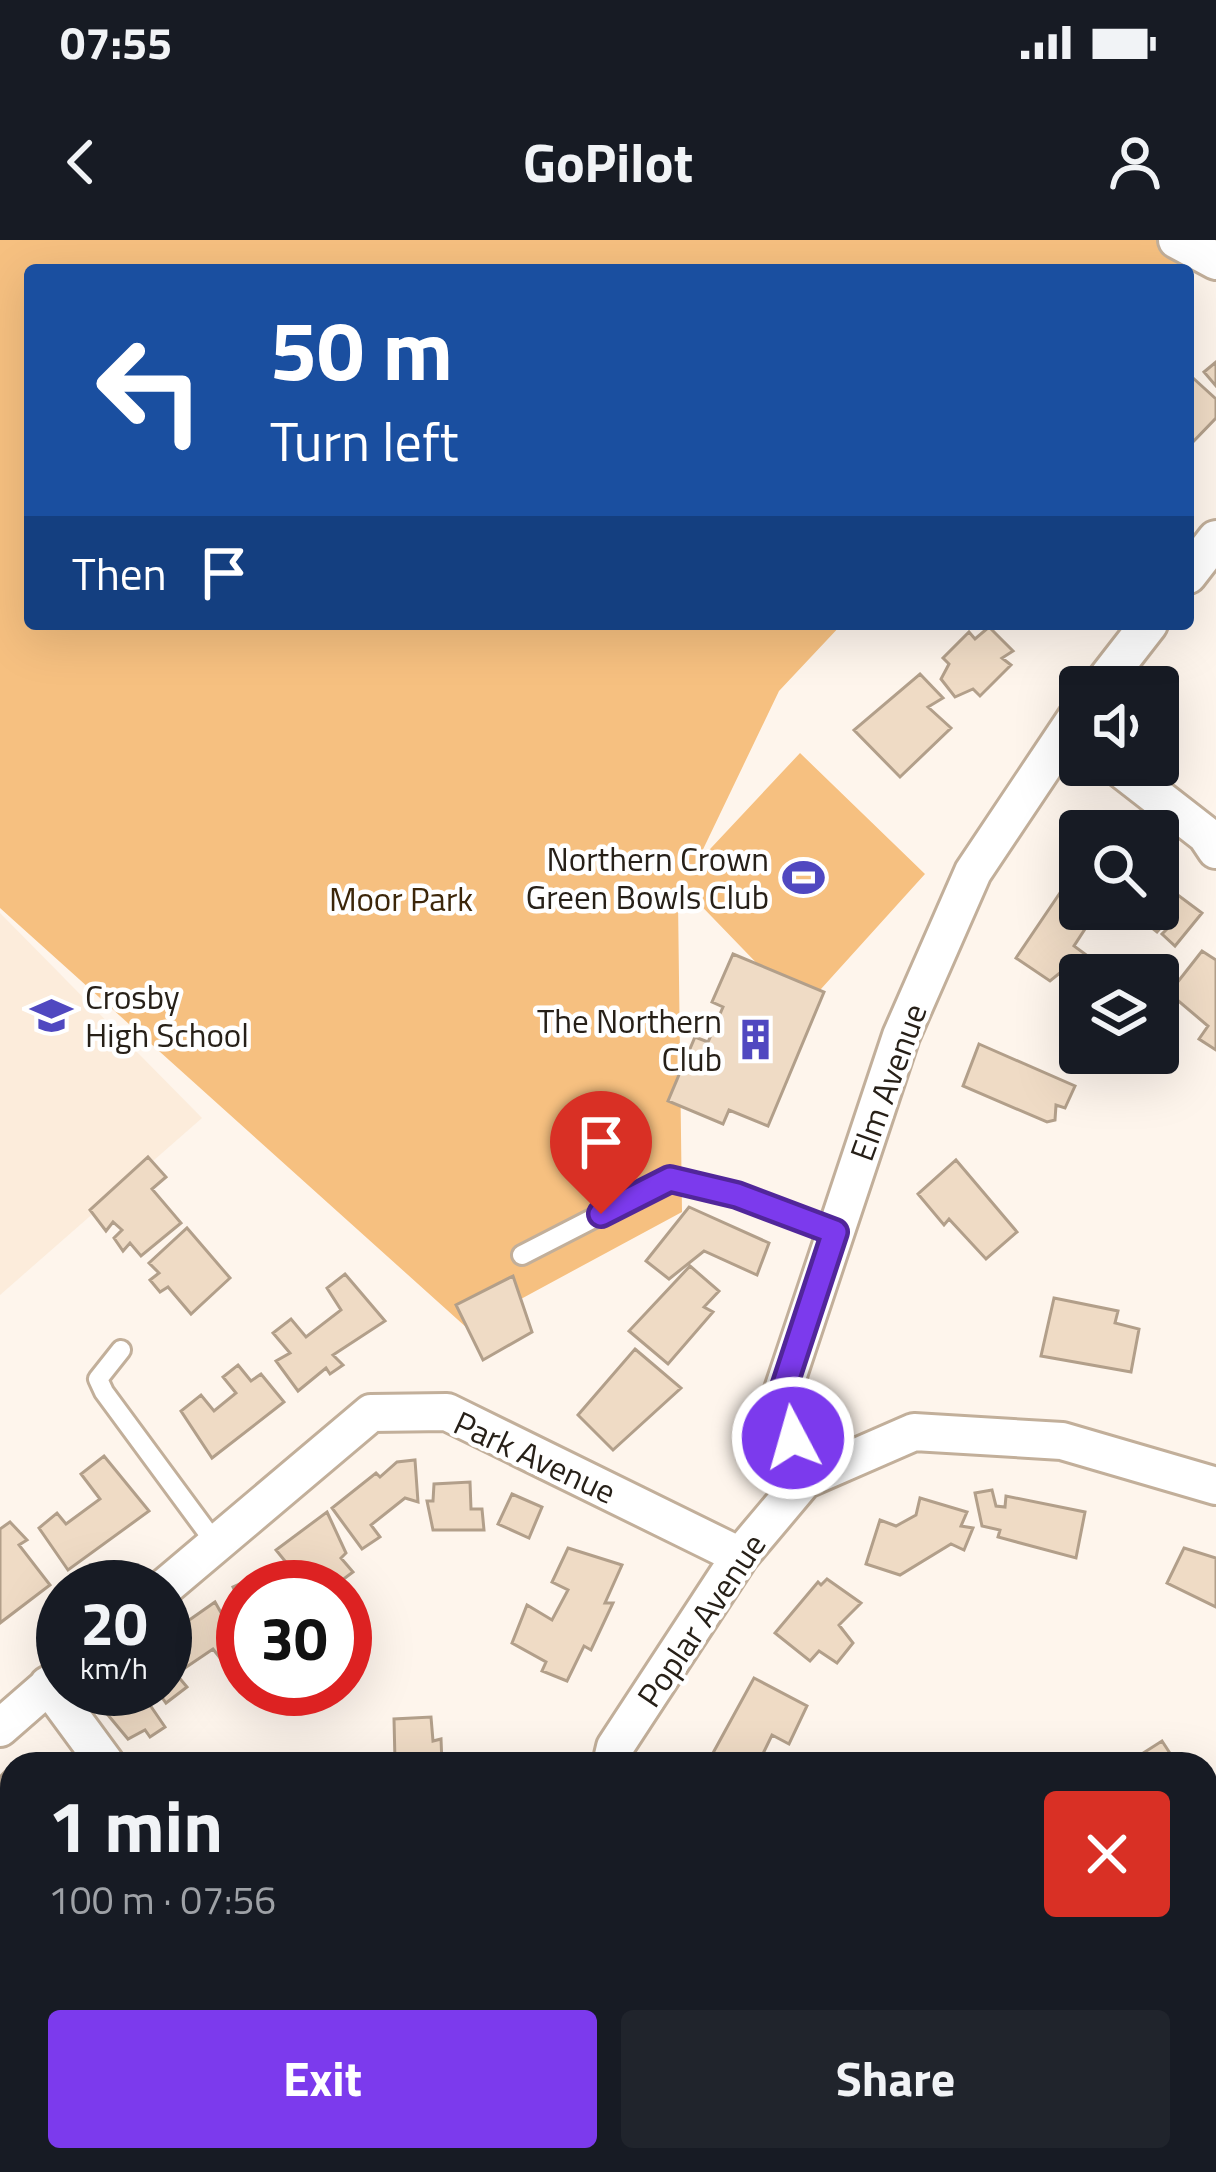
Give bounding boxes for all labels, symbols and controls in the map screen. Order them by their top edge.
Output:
text: 07:55 [60,8,172,76]
text: GoPilot [523,121,693,203]
icon: back [48,129,114,195]
icon: person [1102,129,1168,195]
text: 50 m [270,285,453,413]
icon: left [72,312,228,468]
text: Turn left [270,400,459,482]
text: Then [72,539,167,607]
icon: arrive [191,540,257,606]
map controls [1059,666,1179,1074]
button: sound [1059,666,1179,786]
button: search [1059,810,1179,930]
place label: Northern Crown Green Bowls Club [526,834,769,922]
sports icon: Northern Crown Green Bowls Club [780,855,826,901]
park label: Moor Park [329,874,473,924]
button: layers [1059,954,1179,1074]
place label: Crosby High School [85,972,249,1060]
school or university icon: Crosby High School [28,993,74,1039]
place label: The Northern Club [537,996,722,1084]
street label: Elm Avenue [836,996,940,1168]
building icon: The Northern Club [733,1017,779,1063]
pin [550,1091,652,1214]
icon: arrive [568,1109,634,1175]
position arrow [730,1375,856,1501]
street label: Park Avenue [446,1398,624,1516]
street label: Poplar Avenue [624,1523,778,1717]
speed limit sign: 30 [216,1560,372,1716]
text: 20 [80,1577,148,1668]
text: km/h [80,1645,148,1691]
text: 1 min [48,1770,223,1880]
button: close [1044,1791,1170,1917]
text: 100 m · 07:56 [48,1870,276,1929]
button: Exit [48,2010,597,2148]
button: Share [621,2010,1170,2148]

